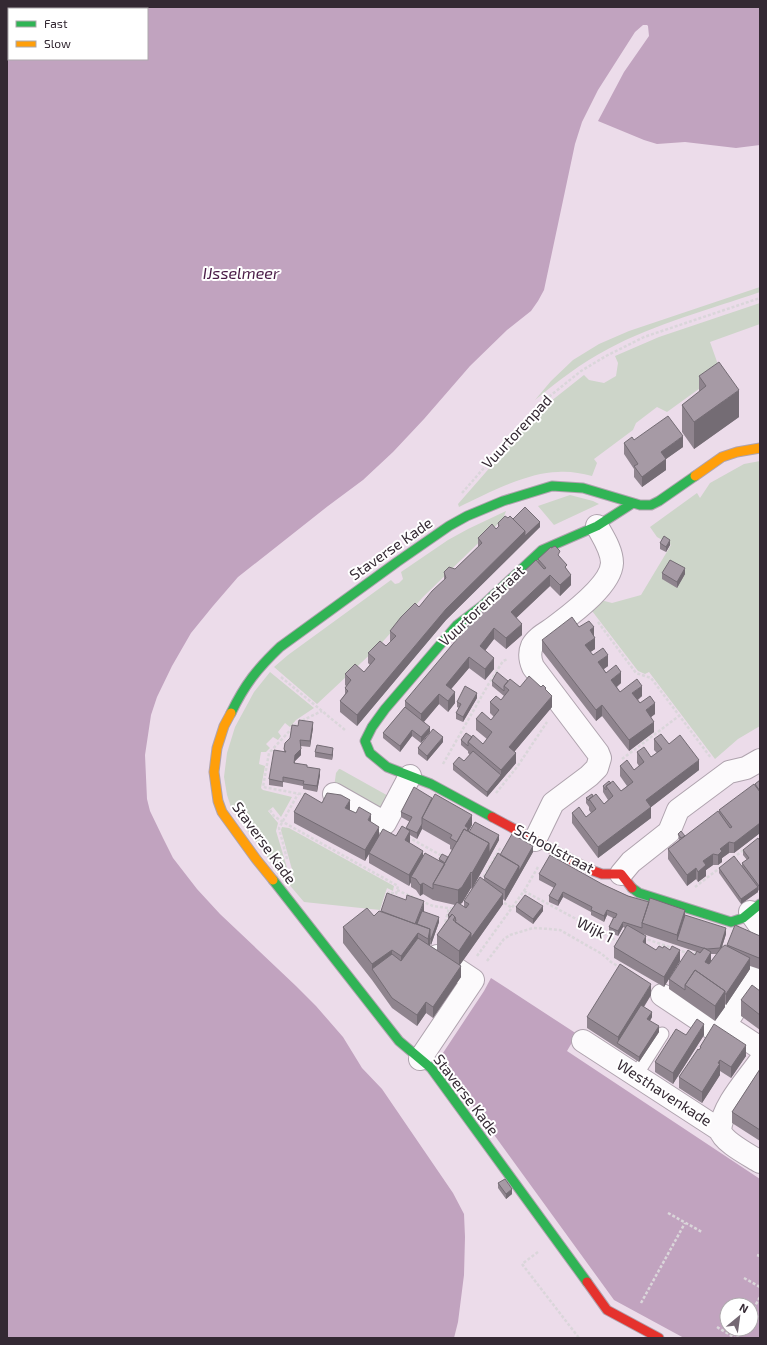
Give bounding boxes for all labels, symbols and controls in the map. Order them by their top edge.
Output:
legend [8,8,148,60]
text: Fast [44,16,68,30]
text: Slow [44,36,71,50]
water label: IJsselmeer [203,263,280,282]
street label: Vuurtorenpad [478,391,555,472]
street label: Staverse Kade [346,513,435,583]
street label: Vuurtorenstraat [435,561,528,649]
street label: Staverse Kade [229,798,301,887]
street label: Schoolstraat [512,820,598,877]
street label: Wijk 1 [574,912,617,947]
street label: Staverse Kade [430,1050,503,1139]
street label: Westhavenkade [614,1055,715,1130]
north arrow [719,1297,759,1337]
text: N [737,1300,751,1315]

